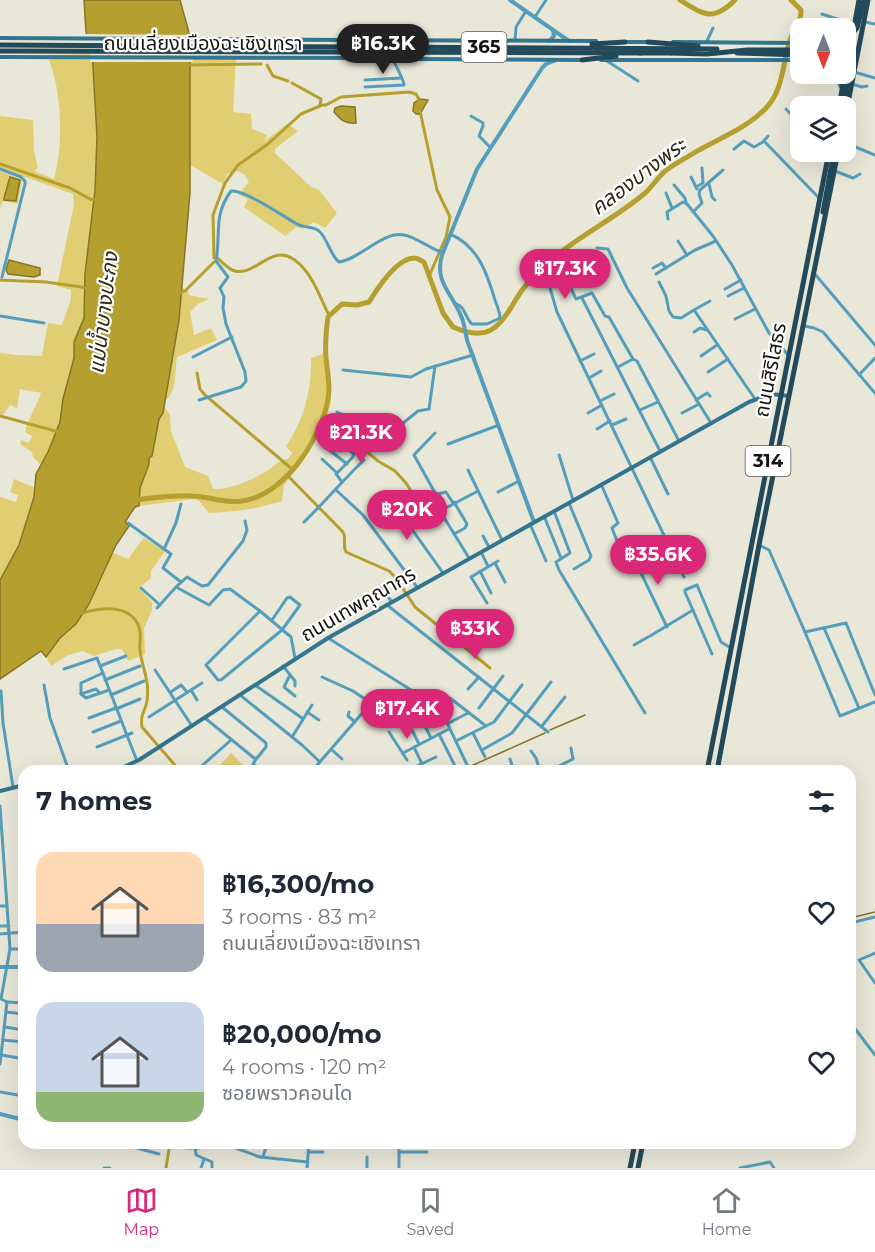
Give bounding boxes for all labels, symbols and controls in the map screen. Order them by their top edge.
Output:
north arrow [790,18,856,84]
map controls [790,18,856,162]
pin: ฿16.3K [334,24,432,75]
street label: ถนนเลี่ยงเมืองฉะเชิงเทรา [104,29,302,55]
text: ฿16.3K [351,31,415,55]
road number: 365 [462,32,506,62]
button: layers [790,96,856,162]
water label: คลองบางพระ [585,131,692,220]
water label: แม่น้ำบางปะกง [81,249,123,375]
pin: ฿17.3K [516,249,614,300]
text: ฿17.3K [534,256,596,280]
street label: ถนนสิริโสธร [749,321,791,419]
pin: ฿21.3K [312,413,410,464]
text: ฿21.3K [329,420,393,444]
road number: 314 [746,446,790,476]
pin: ฿20K [371,490,443,541]
text: ฿20K [381,497,433,521]
pin: ฿35.6K [609,535,707,586]
text: ฿35.6K [624,542,692,566]
street label: ถนนเทพคุณากร [296,561,420,647]
pin: ฿33K [439,609,511,660]
text: ฿33K [450,616,500,640]
pin: ฿17.4K [358,689,456,740]
text: ฿17.4K [375,696,439,720]
text: 7 homes [36,785,152,817]
icon: filters [805,785,838,818]
text: ฿16,300/mo [222,868,374,900]
icon: home [84,876,156,948]
icon: heart [805,896,838,929]
text: 3 rooms · 83 m² [222,905,377,929]
text: ถนนเลี่ยงเมืองฉะเชิงเทรา [222,931,421,955]
text: ฿20,000/mo [222,1018,382,1050]
icon: home [84,1026,156,1098]
icon: heart [805,1046,838,1079]
text: 4 rooms · 120 m² [222,1055,387,1079]
text: ซอยพราวคอนโด [222,1081,352,1105]
tab: Map [124,1184,159,1239]
tab: Saved [406,1184,454,1239]
tab: Home [702,1184,751,1239]

